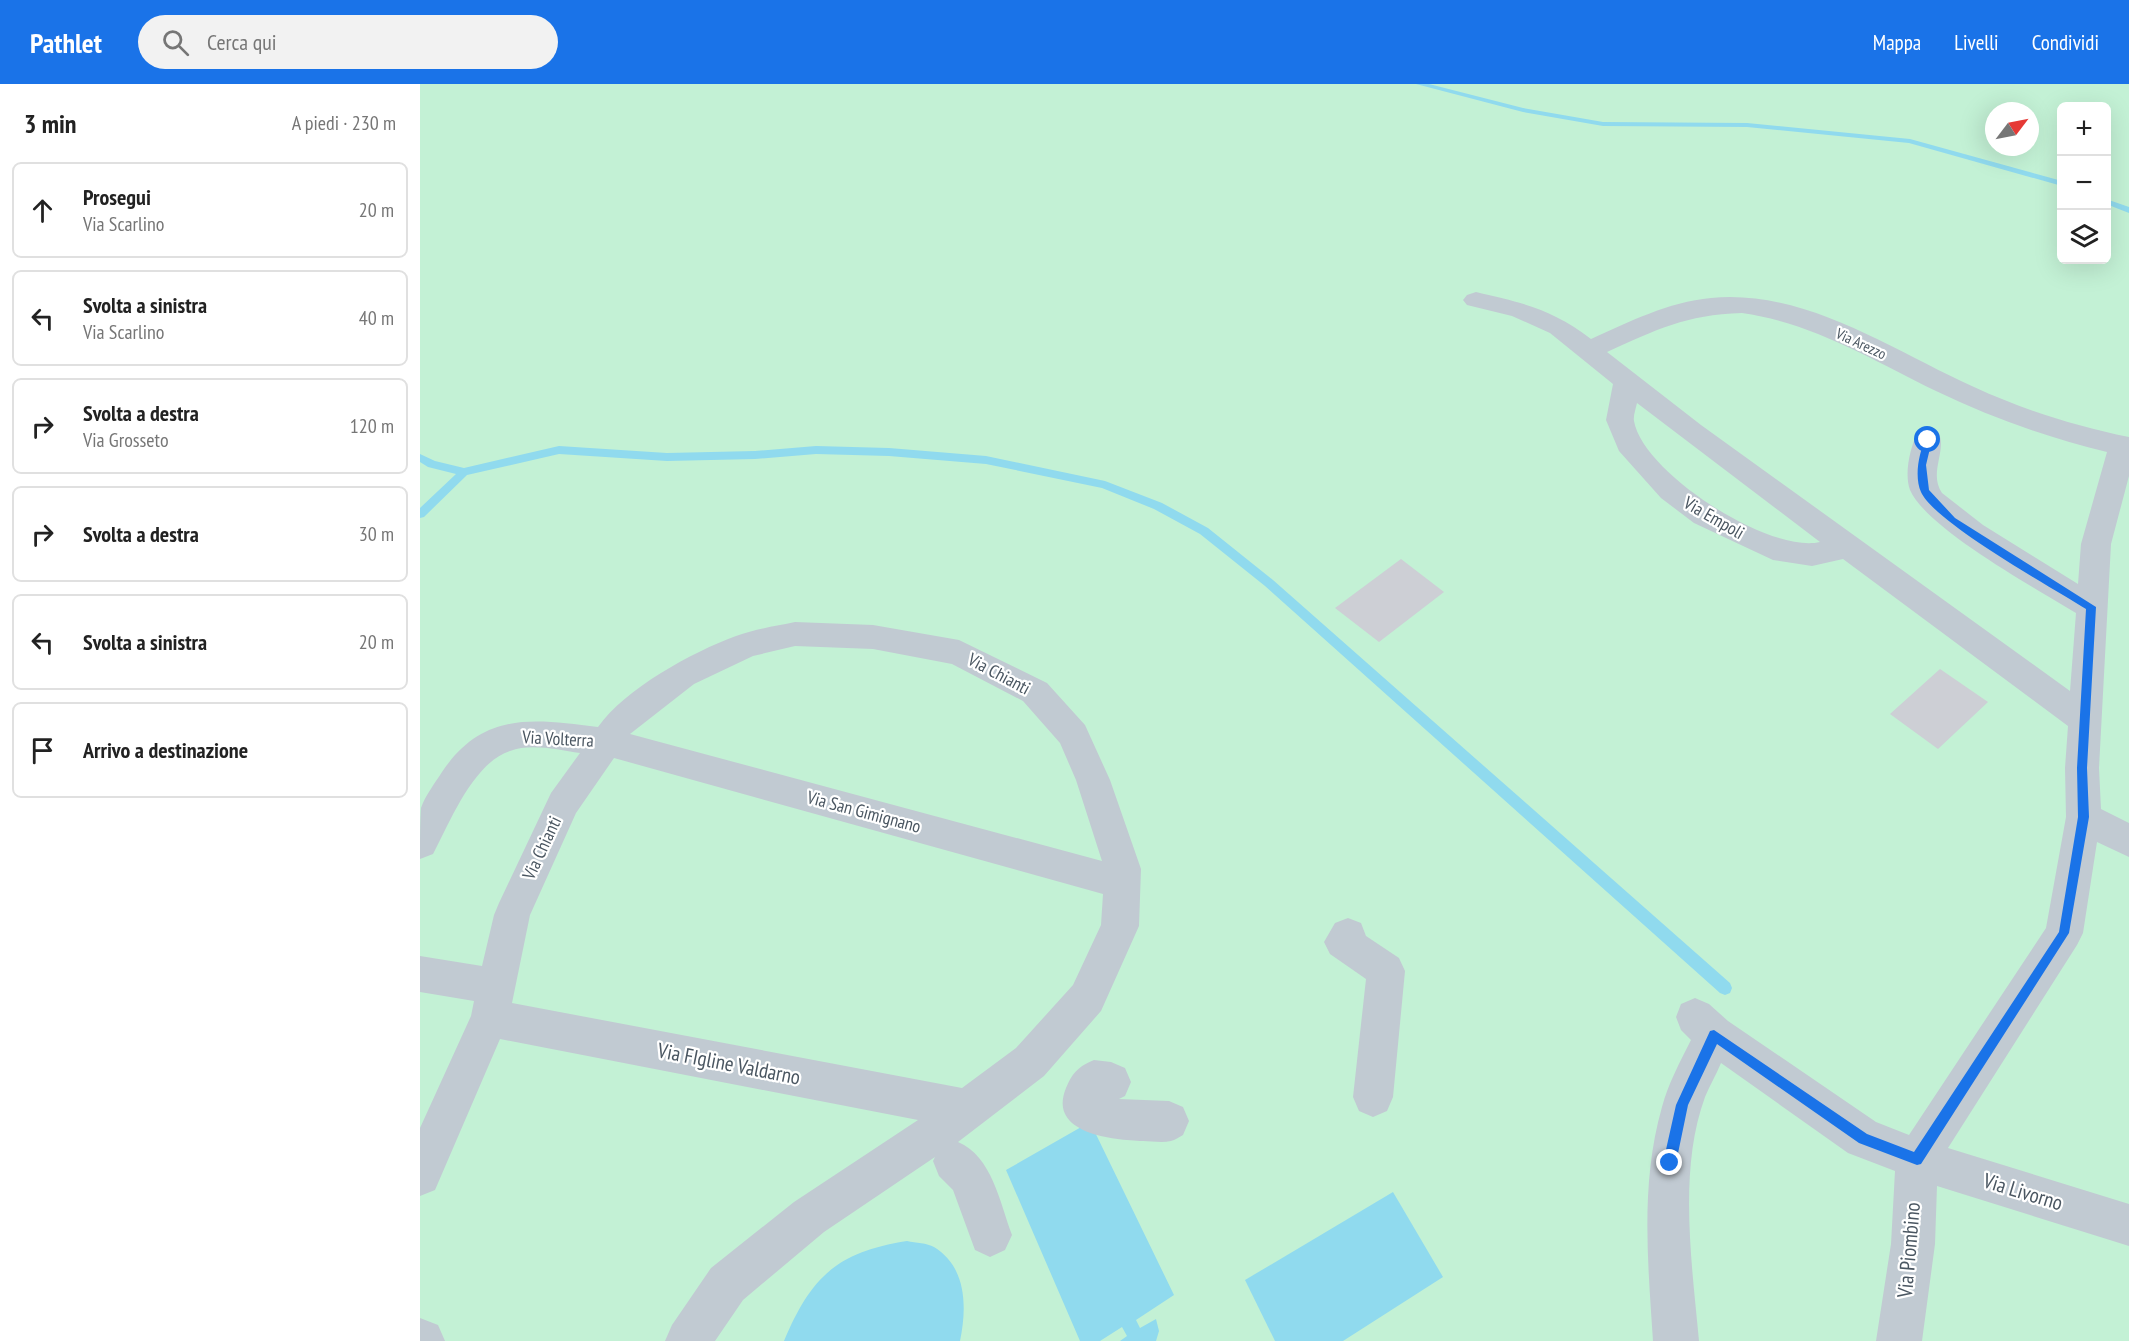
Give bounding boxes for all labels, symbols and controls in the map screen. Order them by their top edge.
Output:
search box [138,15,558,69]
text: Pathlet [30,24,102,61]
icon: search [159,26,192,59]
text: Cerca qui [207,28,277,56]
text: Mappa [1873,29,1921,56]
text: Livelli [1954,29,1999,56]
text: Condividi [2032,29,2099,56]
north arrow [1985,102,2039,156]
map controls [2057,102,2111,264]
button: + [2057,102,2111,156]
text: 3 min [24,107,77,140]
text: A piedi · 230 m [292,110,396,136]
button: − [2057,156,2111,210]
text: Prosegui [83,183,151,211]
icon: ahead [26,194,59,227]
text: 20 m [359,197,394,223]
button: layers [2057,210,2111,264]
text: Via Scarlino [83,211,164,237]
text: Svolta a sinistra [83,291,207,319]
icon: left [26,302,59,335]
text: 40 m [359,305,394,331]
text: Via Scarlino [83,319,164,345]
street label: Via Arezzo [1832,323,1889,363]
text: Svolta a destra [83,399,199,427]
icon: right [26,410,59,443]
text: 120 m [350,413,394,439]
route start [1914,426,1940,452]
text: Via Grosseto [83,427,169,453]
street label: Via Empoli [1679,491,1749,544]
icon: right [26,518,59,551]
text: Svolta a destra [83,520,199,548]
text: 30 m [359,521,394,547]
icon: left [26,626,59,659]
text: Svolta a sinistra [83,628,207,656]
text: 20 m [359,629,394,655]
street label: Via Chianti [963,647,1034,700]
street label: Via Volterra [521,725,594,752]
icon: arrive [26,734,59,767]
text: Arrivo a destinazione [83,736,248,764]
street label: Via San Gimignano [804,785,924,838]
street label: Via Chianti [516,812,566,884]
street label: Via FIgline Valdarno [654,1036,803,1091]
route end [1656,1149,1682,1175]
street label: Via Livorno [1979,1166,2066,1216]
street label: Via Piombino [1891,1201,1926,1300]

